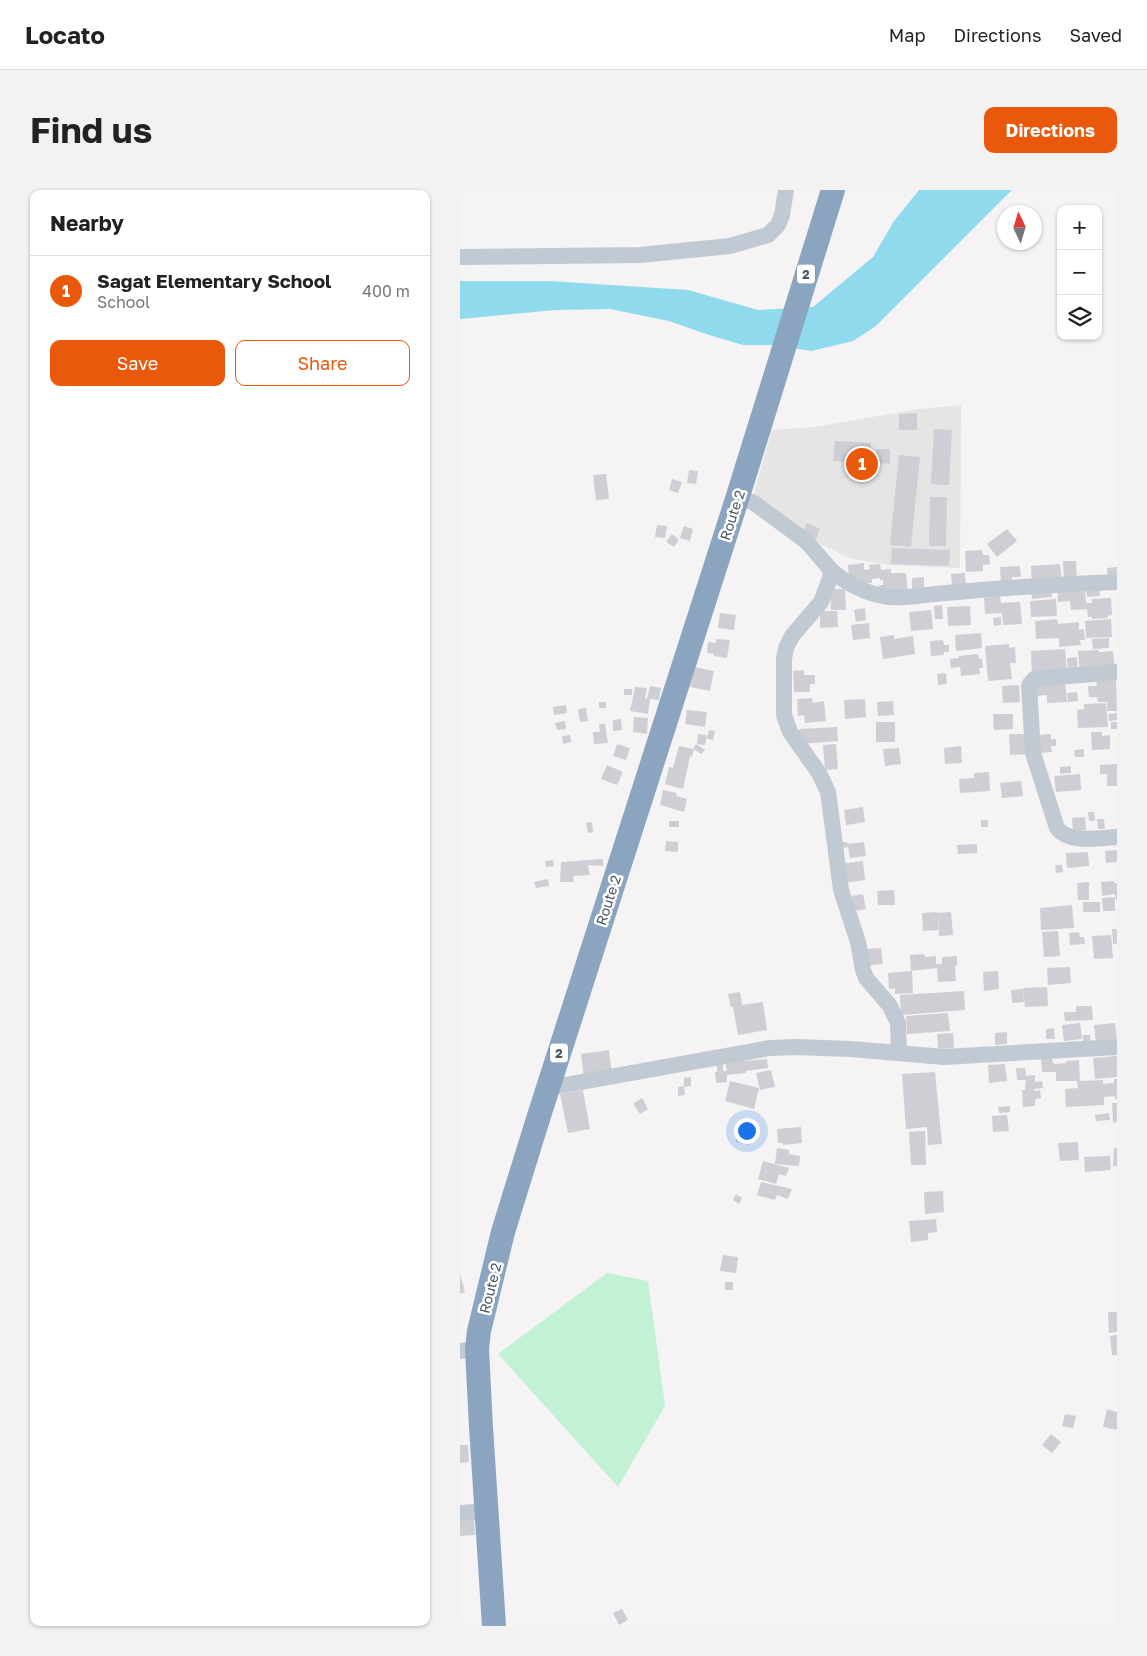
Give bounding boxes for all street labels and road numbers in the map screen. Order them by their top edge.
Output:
road number: 2 [797,264,815,284]
street label: Route 2 [716,488,748,542]
street label: Route 2 [592,873,624,927]
road number: 2 [550,1044,568,1062]
street label: Route 2 [476,1261,504,1315]

